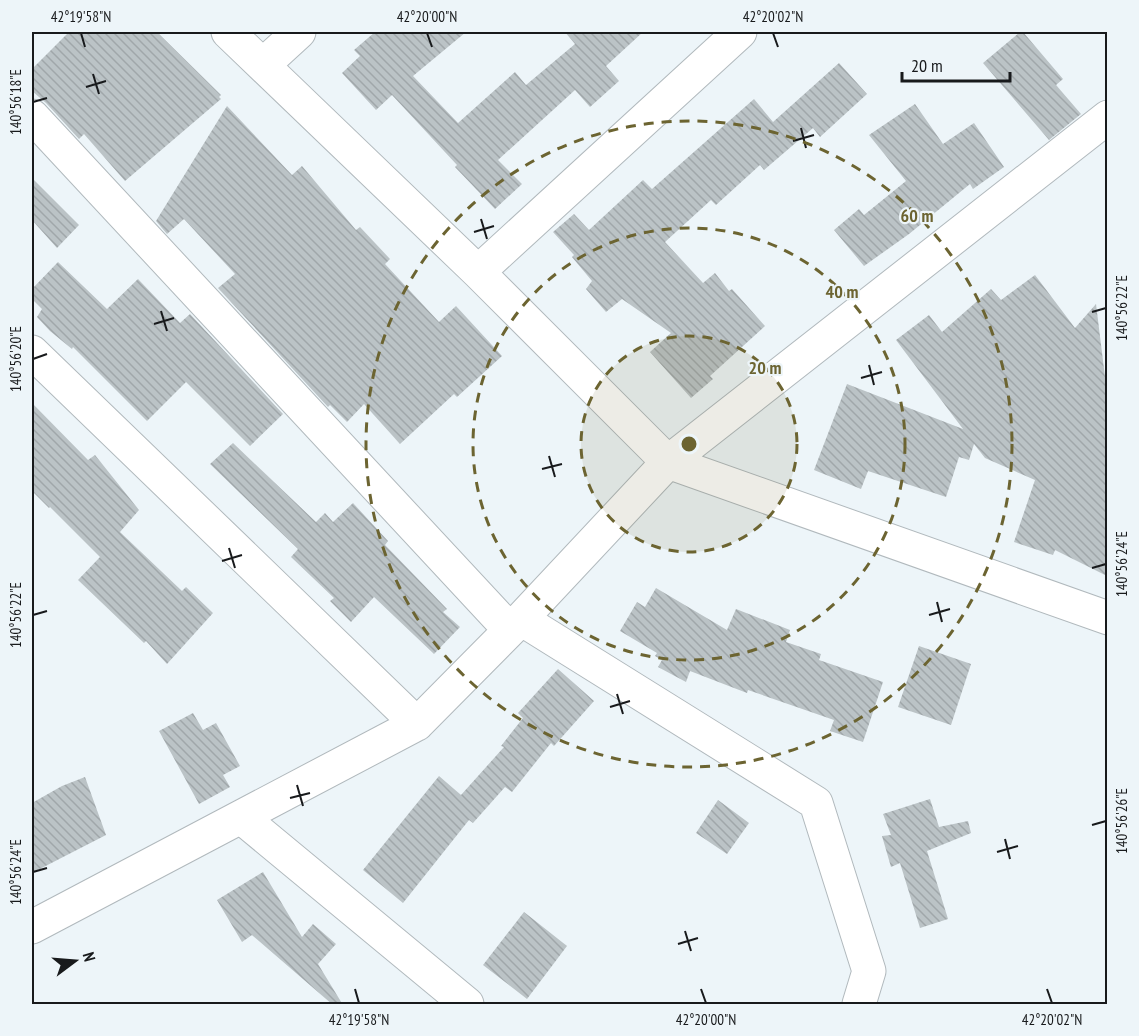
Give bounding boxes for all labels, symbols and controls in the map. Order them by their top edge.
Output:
text: 42°19'58"N [51,7,111,26]
text: 42°20'00"N [397,7,457,26]
text: 42°20'02"N [743,7,803,26]
scale bar [902,45,1010,83]
text: 20 m [911,54,943,77]
text: 140°56'18"E [6,69,25,135]
text: 60 m [901,204,933,227]
text: 140°56'22"E [1112,275,1131,341]
text: 40 m [826,280,858,303]
text: 140°56'20"E [6,326,25,392]
text: 20 m [749,356,781,379]
centre of rings [679,434,699,454]
text: 140°56'24"E [1112,531,1131,597]
text: 140°56'22"E [6,582,25,648]
text: 140°56'26"E [1112,788,1131,854]
text: 140°56'24"E [6,839,25,905]
north arrow [45,931,105,991]
text: N [79,950,100,964]
text: 42°19'58"N [329,1010,389,1029]
text: 42°20'00"N [676,1010,736,1029]
text: 42°20'02"N [1022,1010,1082,1029]

